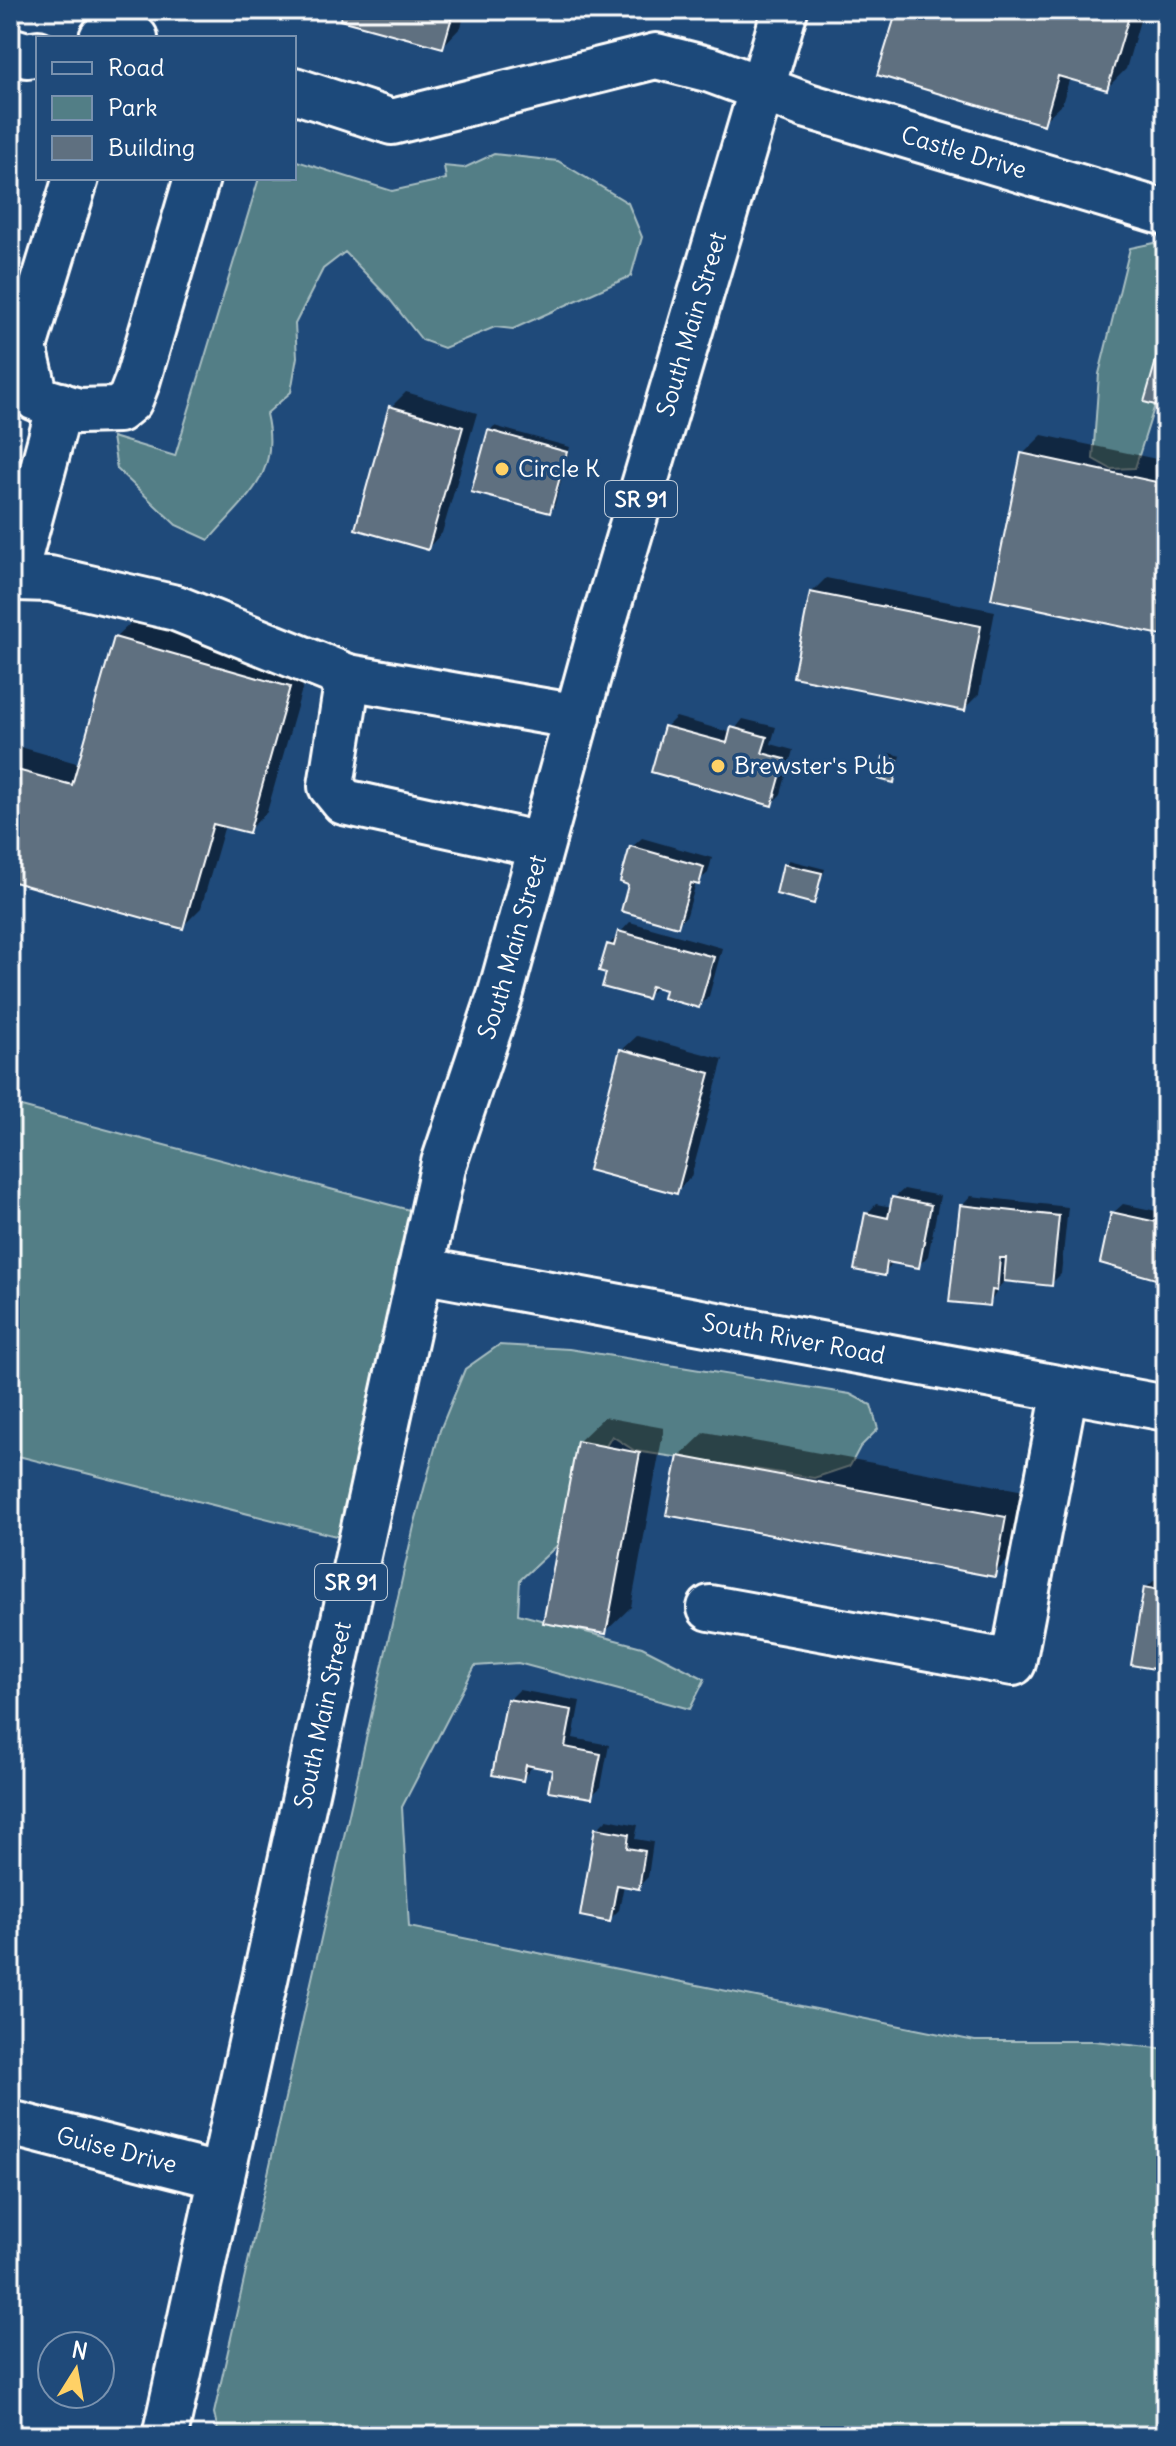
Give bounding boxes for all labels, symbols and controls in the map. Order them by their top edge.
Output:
legend [36,36,296,180]
text: Road [108,52,164,82]
text: Park [108,92,158,122]
street label: Castle Drive [898,119,1030,184]
text: Building [108,132,195,162]
street label: South Main Street [649,228,732,420]
place label: Circle K [518,453,600,483]
marker: Circle K [493,460,511,478]
road number: SR 91 [605,481,677,517]
place label: Brewster's Pub [734,750,895,780]
marker: Brewster's Pub [709,757,727,775]
street label: South Main Street [471,851,552,1043]
street label: South River Road [700,1307,888,1370]
road number: SR 91 [315,1564,387,1600]
street label: South Main Street [287,1619,357,1811]
street label: Guise Drive [53,2119,180,2179]
north arrow [36,2330,116,2410]
text: N [70,2335,90,2366]

